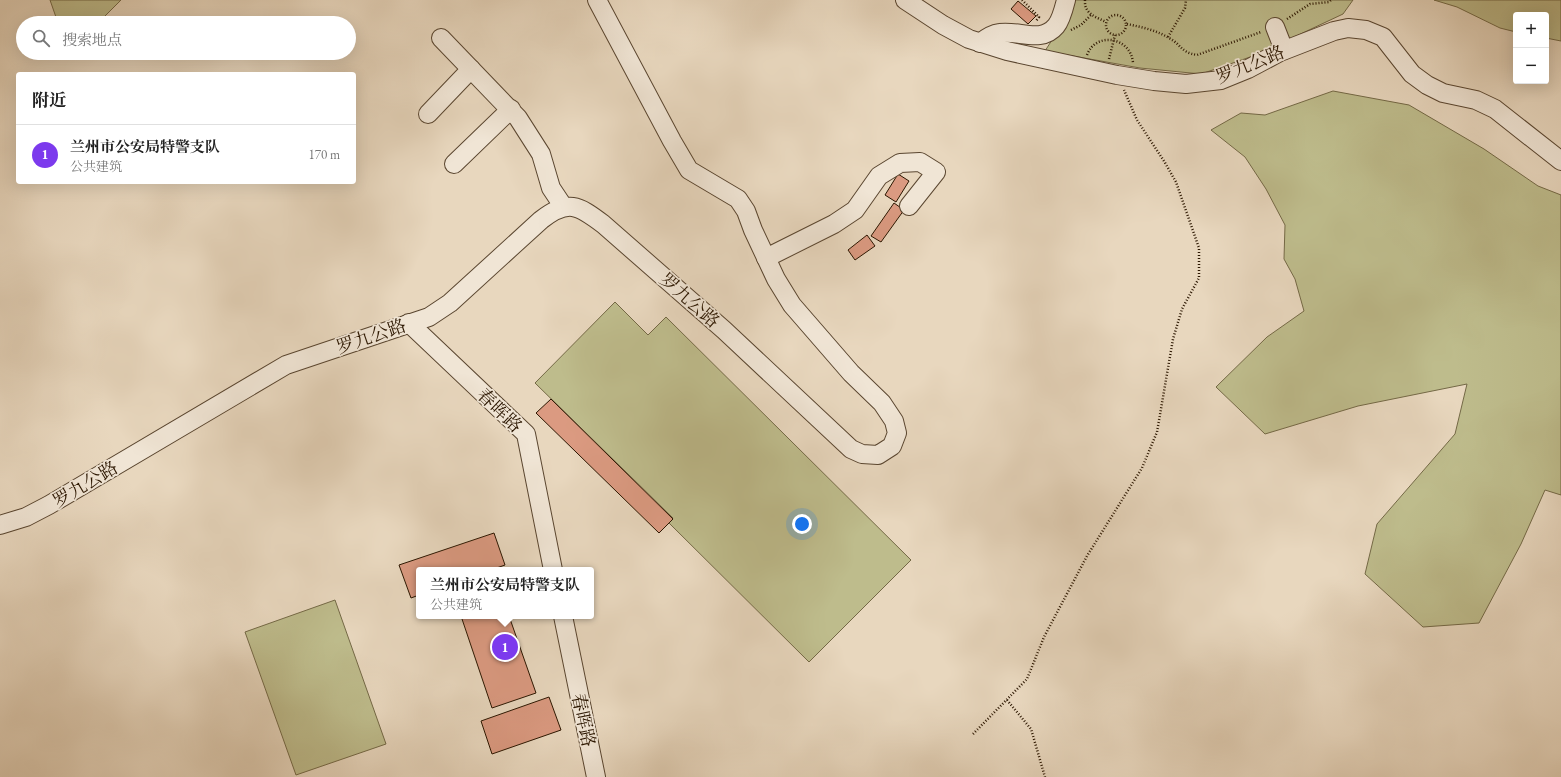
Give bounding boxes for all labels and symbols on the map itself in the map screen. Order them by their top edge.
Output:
street label: 罗九公路 [1212,40,1288,88]
street label: 罗九公路 [655,268,725,332]
street label: 罗九公路 [333,313,409,359]
street label: 春晖路 [473,383,527,437]
street label: 罗九公路 [48,456,122,512]
your location [792,514,812,534]
pin: 1 [492,632,518,662]
street label: 春晖路 [567,691,601,749]

